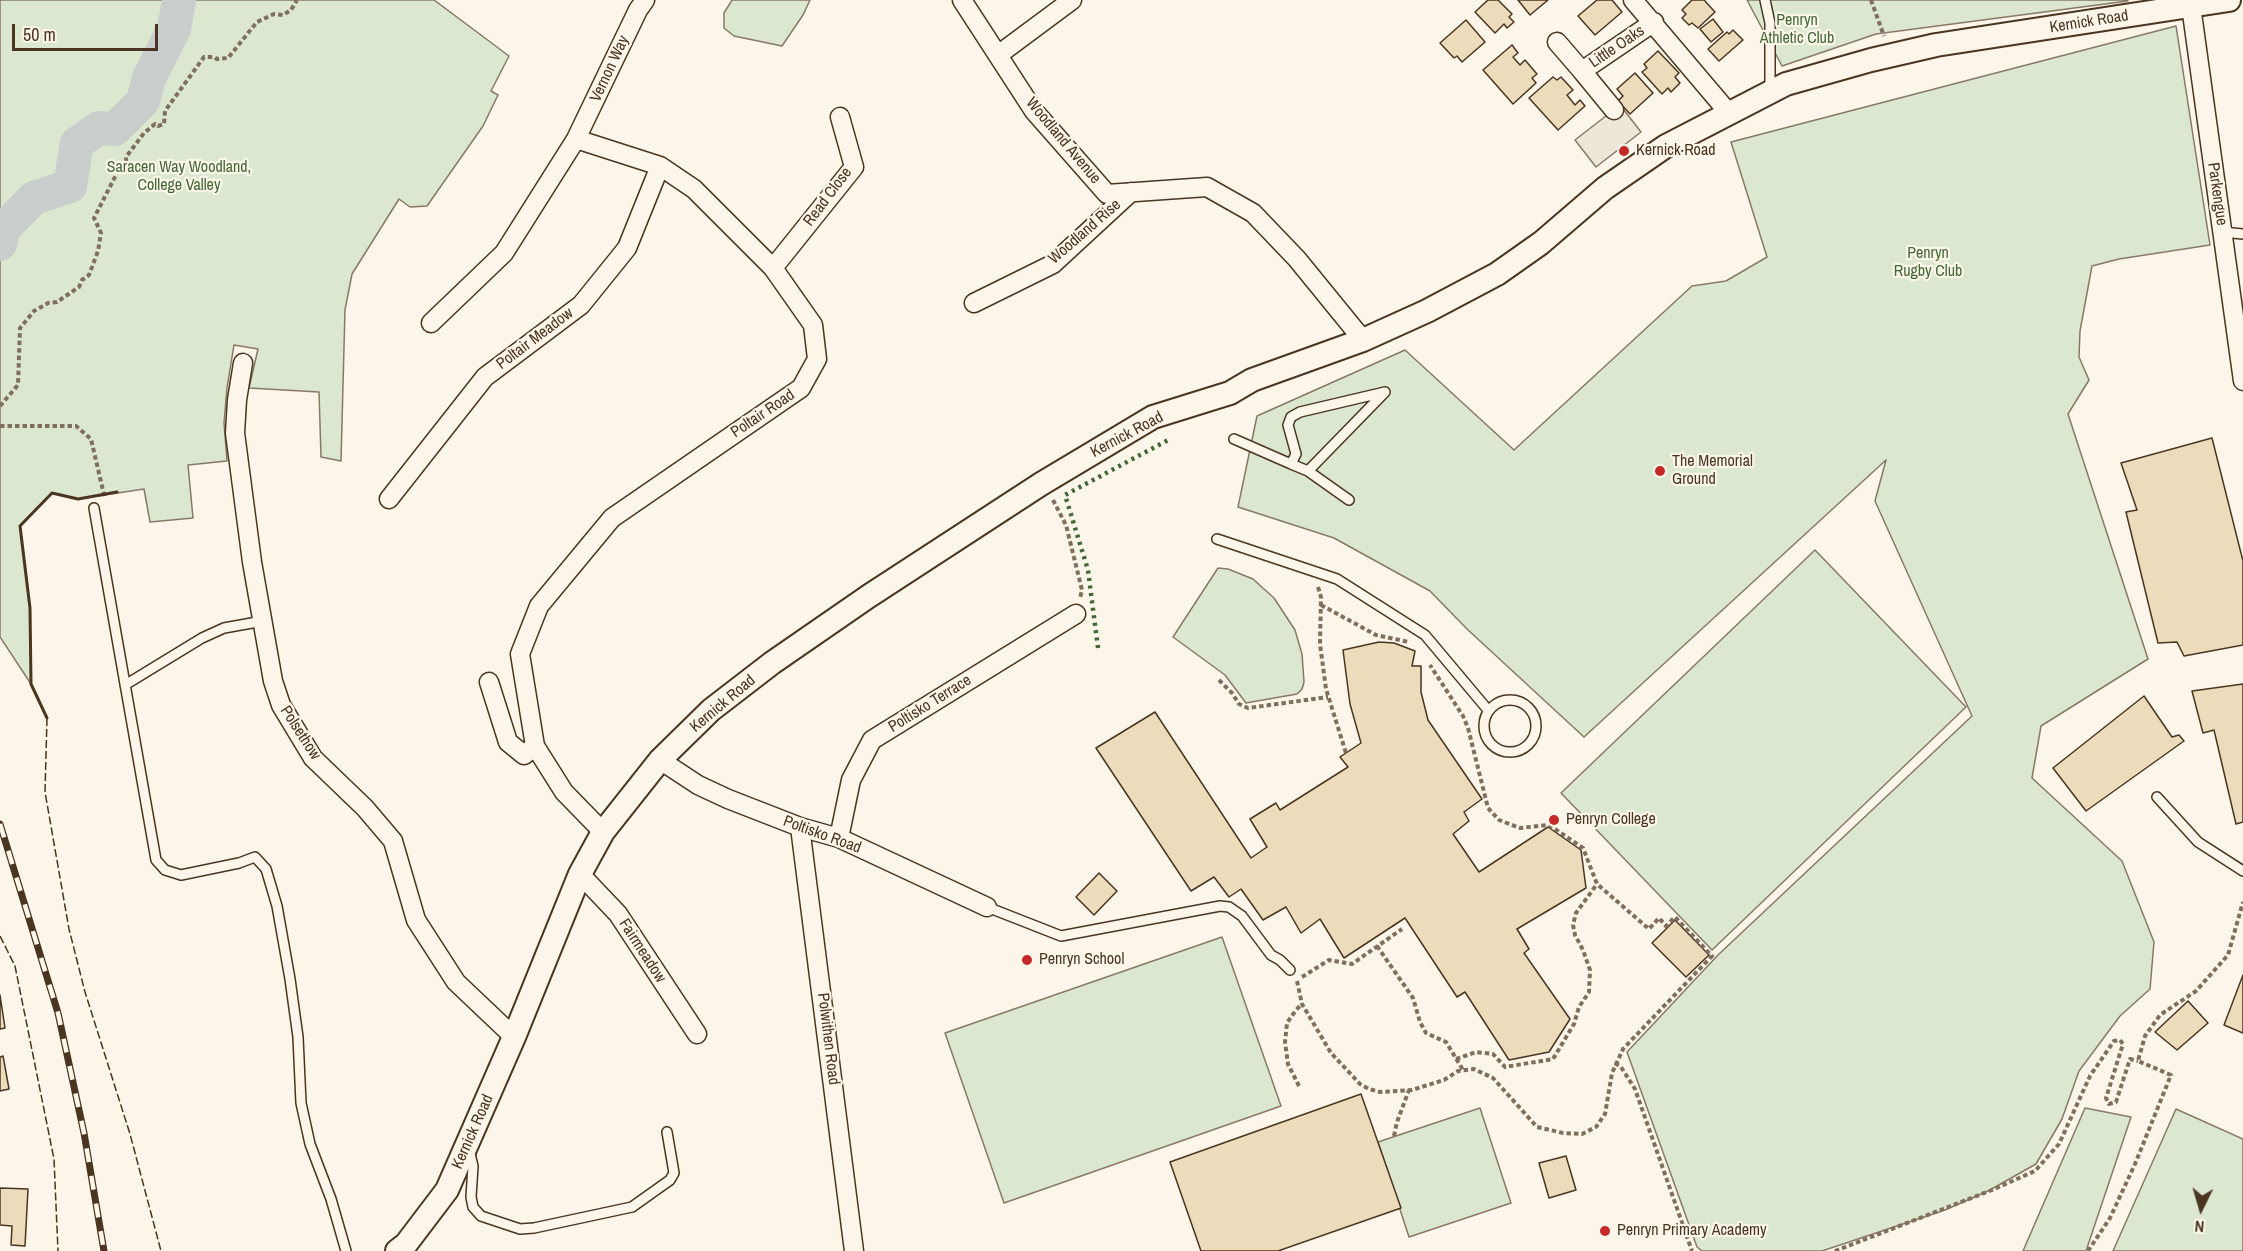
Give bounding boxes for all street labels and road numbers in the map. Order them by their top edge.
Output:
street label: Kernick Road [2048,6,2130,38]
street label: Little Oaks [1586,22,1648,72]
street label: Vernon Way [586,33,634,105]
street label: Woodland Avenue [1021,94,1105,188]
street label: Parkengue [2203,161,2231,227]
street label: Read Close [800,164,856,230]
street label: Woodland Rise [1045,195,1125,269]
street label: Poltair Meadow [493,304,577,374]
street label: Poltair Road [727,386,799,442]
street label: Kernick Road [1087,408,1167,462]
street label: Kernick Road [686,671,760,737]
street label: Poltisko Terrace [885,671,975,737]
street label: Polsethow [275,702,325,764]
street label: Poltisko Road [780,812,864,858]
street label: Fairmeadow [614,915,670,987]
street label: Polwithen Road [813,992,843,1086]
street label: Kernick Road [448,1092,498,1172]

